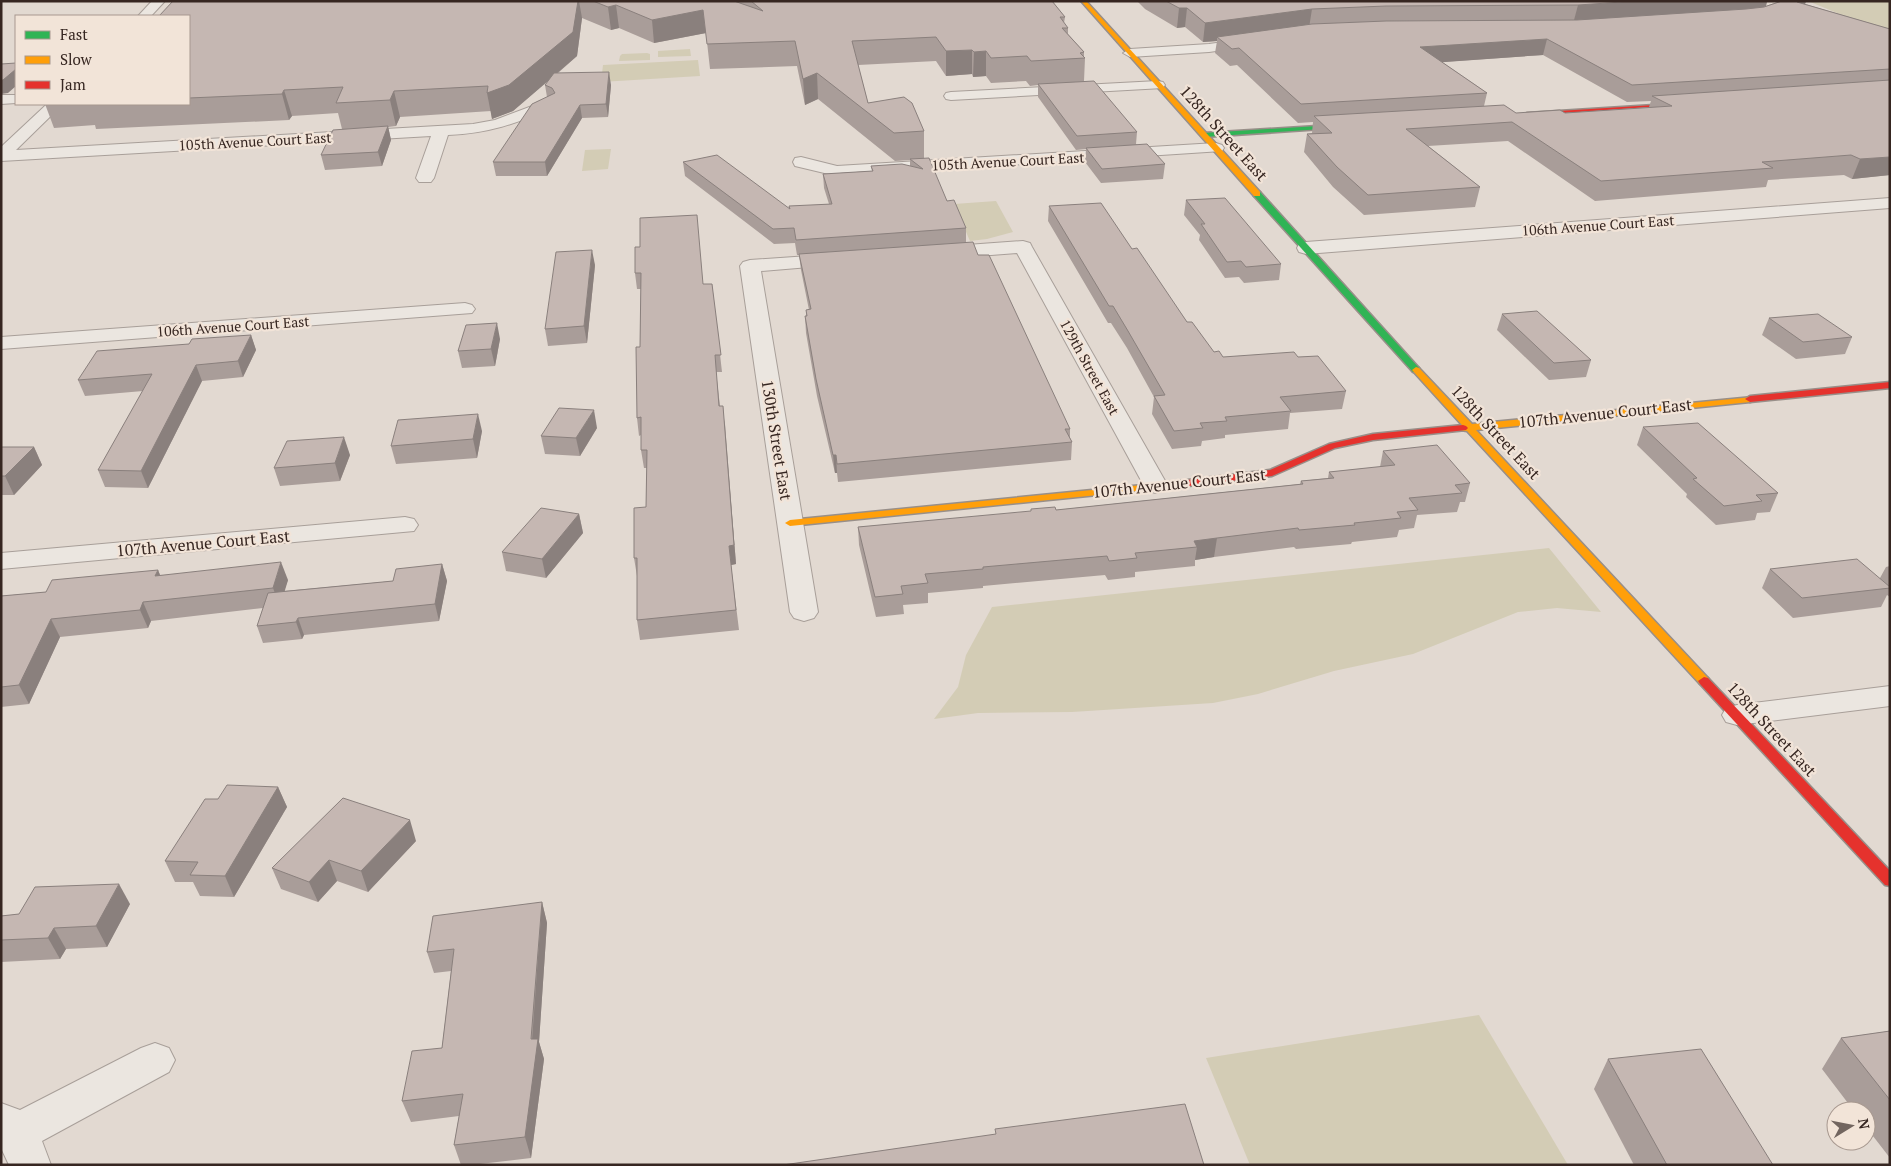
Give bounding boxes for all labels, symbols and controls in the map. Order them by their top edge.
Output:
legend [15,15,190,105]
text: Fast [60,24,88,44]
text: Slow [60,49,93,69]
text: Jam [60,74,86,94]
street label: 128th Street East [1175,80,1273,186]
street label: 105th Avenue Court East [178,127,333,154]
street label: 105th Avenue Court East [931,147,1086,174]
street label: 106th Avenue Court East [1521,210,1676,240]
street label: 106th Avenue Court East [156,311,311,341]
street label: 129th Street East [1056,316,1124,419]
street label: 130th Street East [757,378,797,502]
street label: 128th Street East [1446,380,1546,484]
street label: 107th Avenue Court East [1517,393,1693,433]
street label: 107th Avenue Court East [1091,463,1267,503]
street label: 107th Avenue Court East [115,524,291,562]
street label: 128th Street East [1722,677,1822,781]
north arrow [1826,1101,1876,1151]
text: N [1854,1117,1875,1131]

